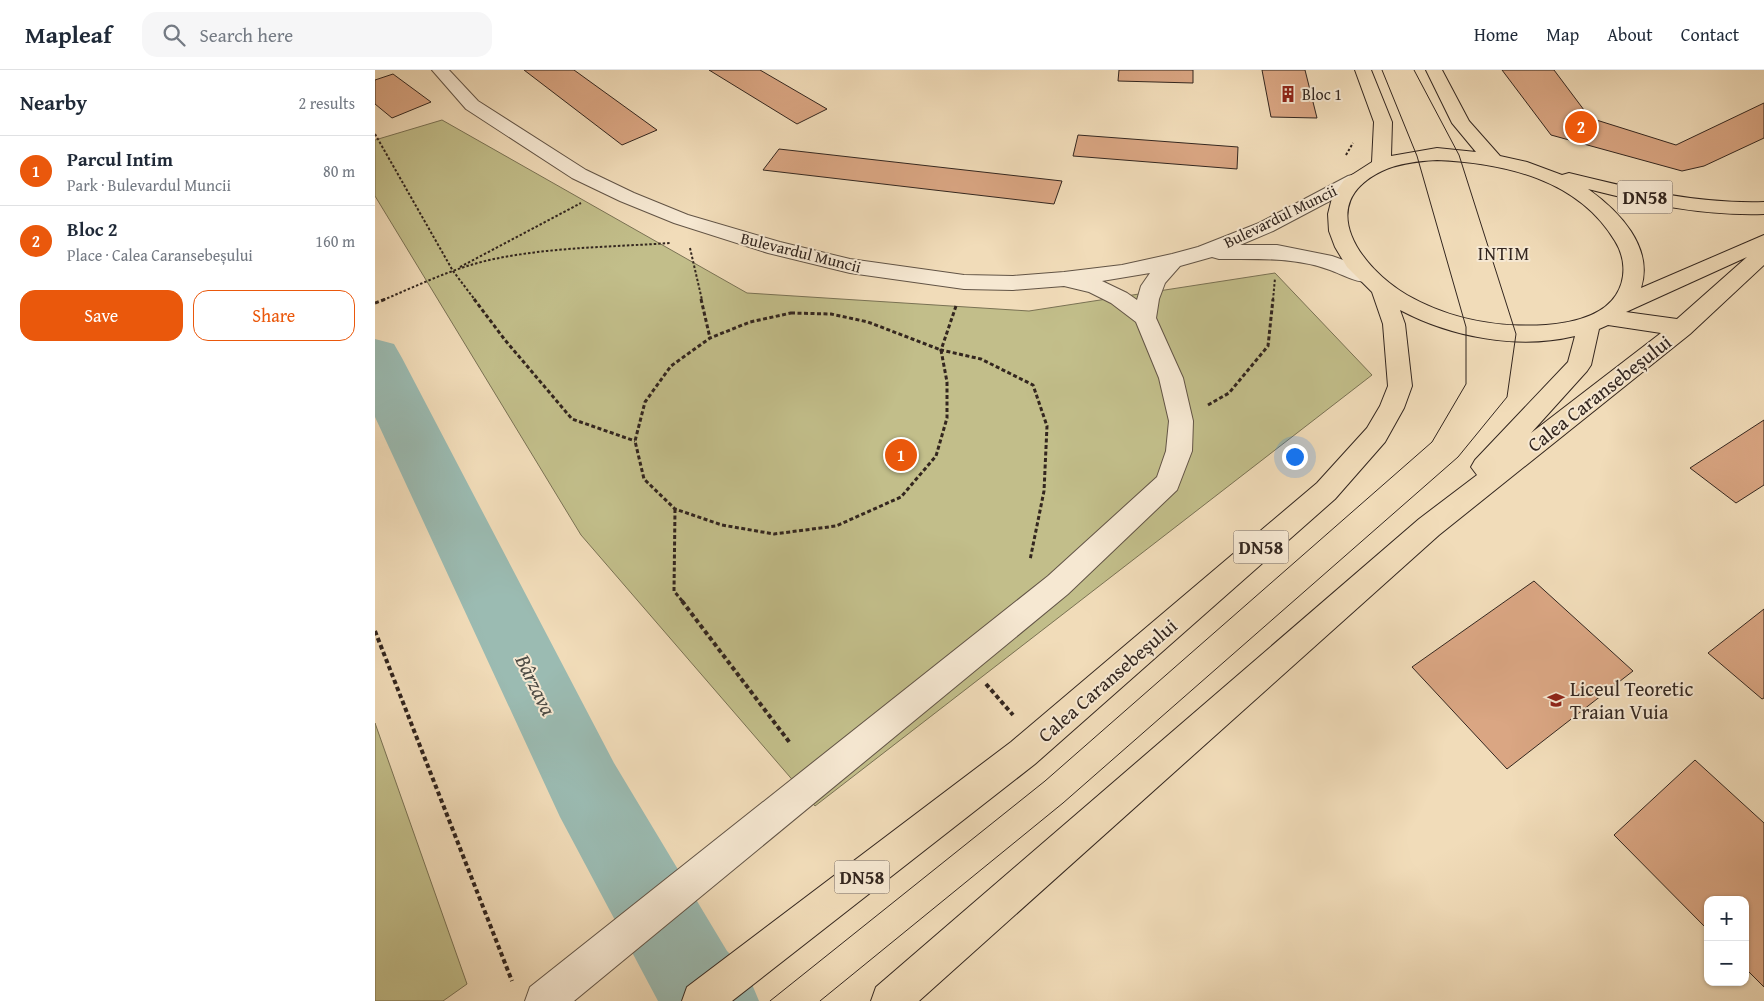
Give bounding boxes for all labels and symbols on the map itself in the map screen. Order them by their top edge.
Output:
place label: Bloc 1 [1302,82,1342,106]
building icon: Bloc 1 [1278,84,1298,104]
pin: 2 [1565,108,1597,146]
street label: Bulevardul Muncii [1219,178,1341,254]
road number: DN58 [1617,180,1673,214]
street label: Bulevardul Muncii [738,225,864,279]
district label: INTIM [1478,240,1530,267]
street label: Calea Caransebeșului [1521,327,1678,459]
pin: 1 [885,436,917,474]
your location [1282,444,1308,470]
road number: DN58 [1233,531,1289,564]
street label: Calea Caransebeșului [1031,611,1183,749]
water label: Bârzava [507,648,564,721]
place label: Liceul Teoretic Traian Vuia [1570,674,1693,726]
school or university icon: Liceul Teoretic Traian Vuia [1546,690,1566,710]
road number: DN58 [835,860,889,894]

